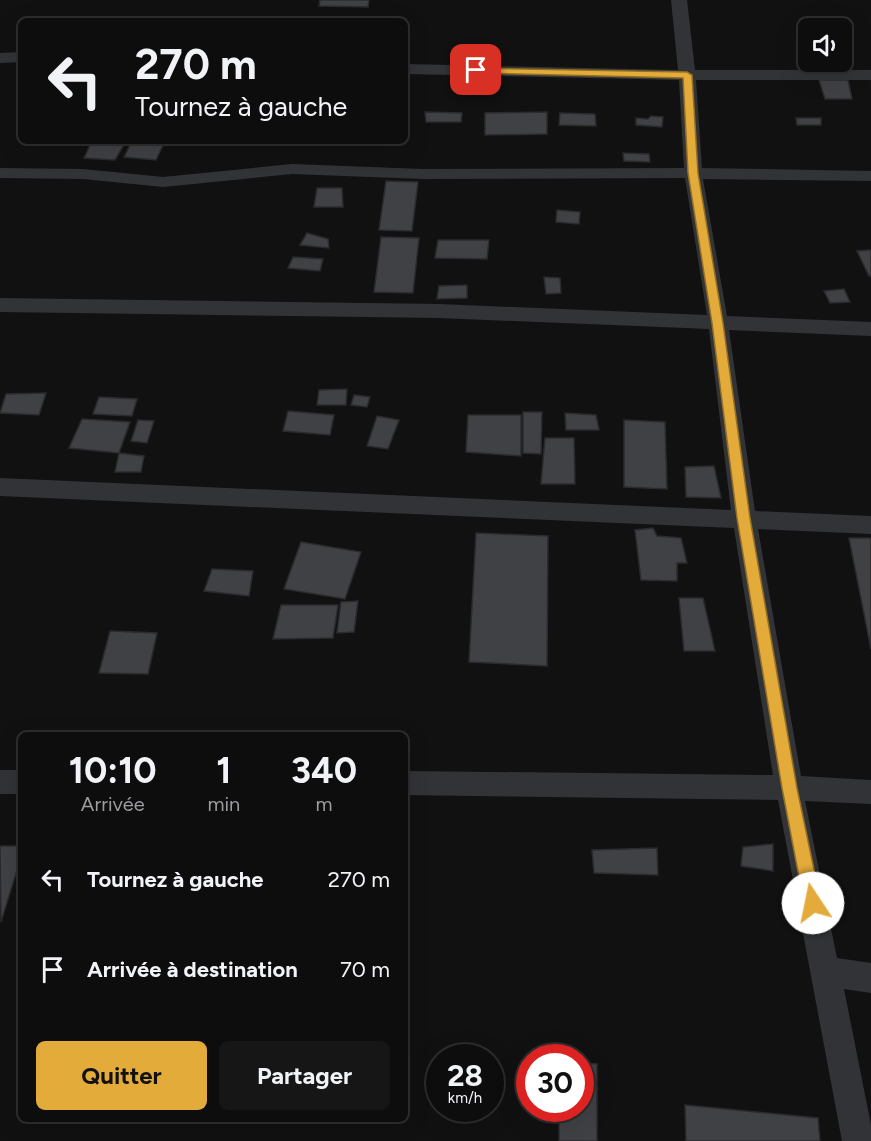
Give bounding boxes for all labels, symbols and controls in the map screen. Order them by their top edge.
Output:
map controls [798,18,852,72]
button: sound [798,18,852,72]
text: 270 m [135,39,257,90]
icon: left [36,42,114,120]
pin [450,44,501,95]
icon: arrive [459,53,492,86]
text: Tournez à gauche [135,90,347,123]
text: 10:10 [69,749,157,792]
text: 1 [216,749,231,792]
text: 340 [291,749,357,792]
text: Arrivée [81,792,145,816]
text: min [207,792,240,816]
text: m [316,792,333,816]
icon: left [36,863,69,896]
text: Tournez à gauche [87,866,263,893]
text: 270 m [328,866,390,893]
position arrow [781,871,845,935]
icon: arrive [36,953,69,986]
text: Arrivée à destination [87,956,298,983]
text: 70 m [340,956,390,983]
button: Quitter [36,1041,207,1110]
button: Partager [219,1041,390,1110]
speed limit sign: 30 [516,1044,594,1122]
text: 28 [447,1057,483,1094]
text: km/h [448,1089,482,1107]

